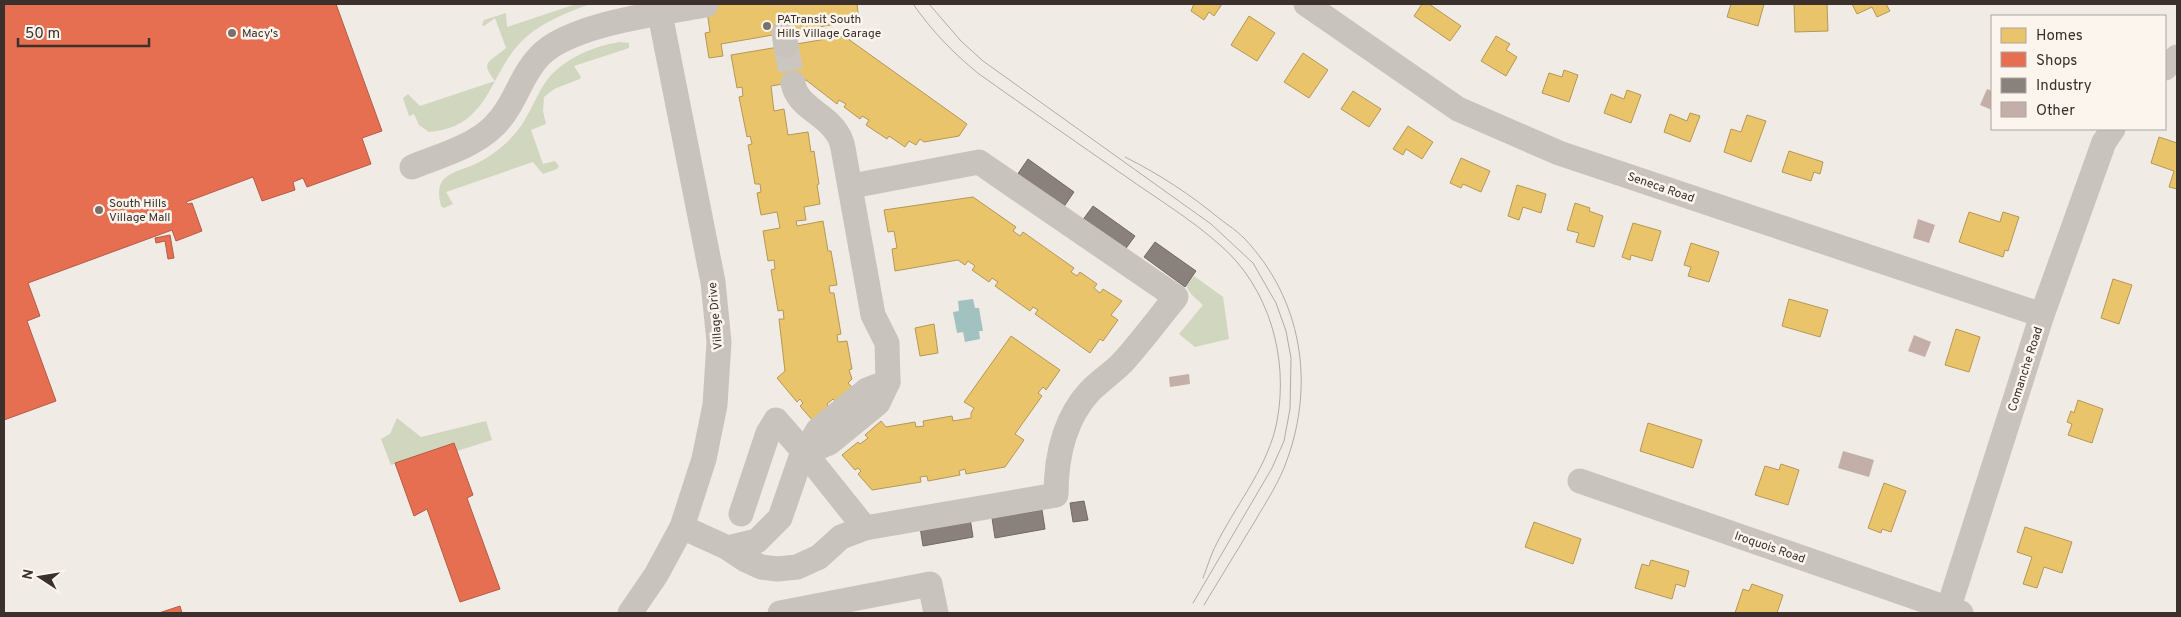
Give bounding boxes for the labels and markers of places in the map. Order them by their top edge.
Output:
place label: PATransit South Hills Village Garage [777,12,881,42]
marker: PATransit South Hills Village Garage [761,20,773,32]
place label: Macy's [242,26,278,42]
marker: Macy's [226,27,238,39]
place label: South Hills Village Mall [109,196,171,226]
marker: South Hills Village Mall [93,204,105,216]

